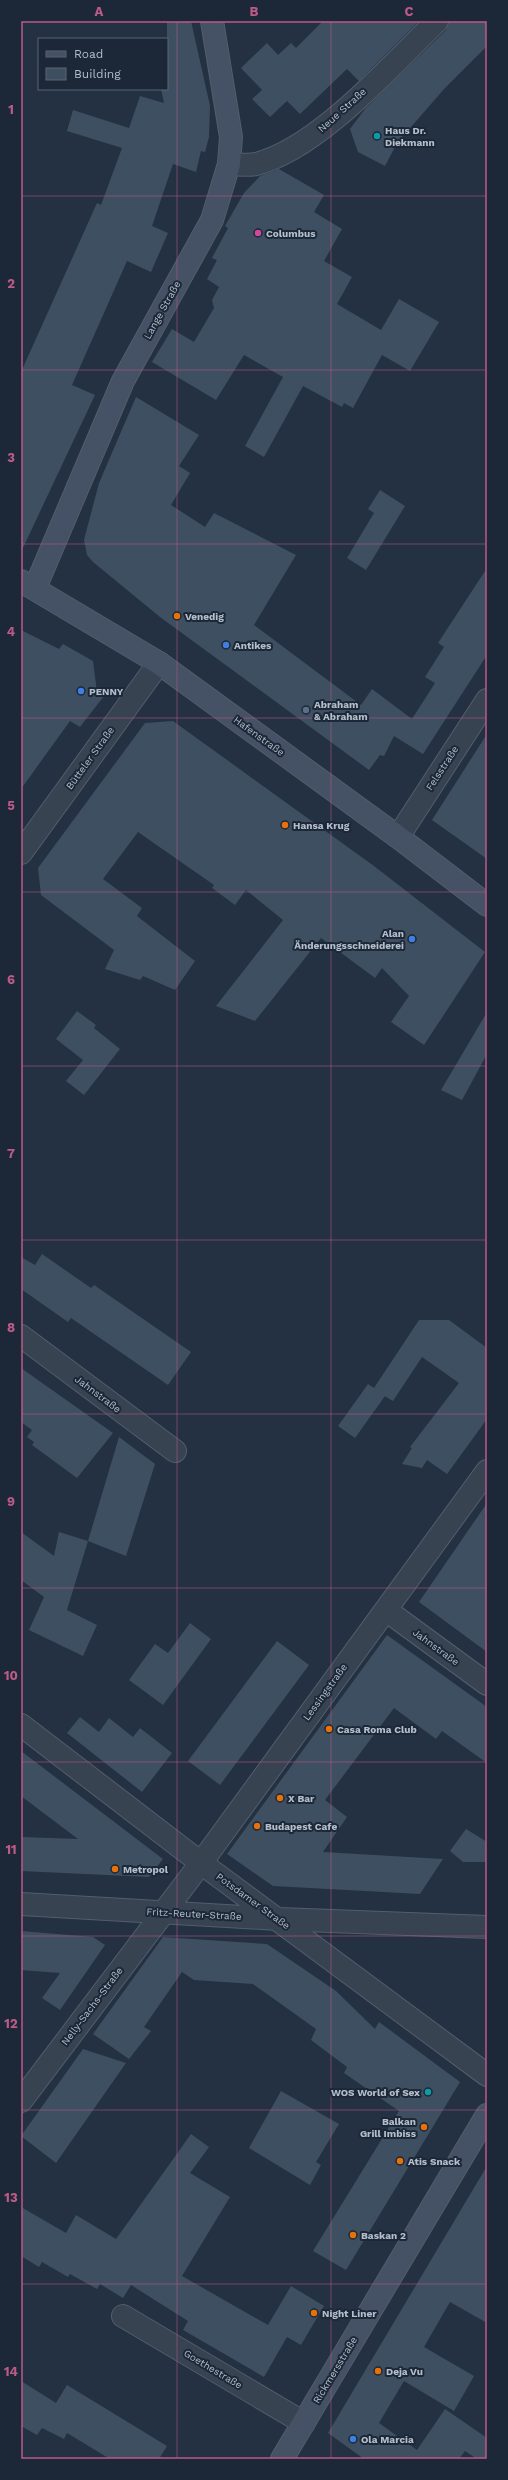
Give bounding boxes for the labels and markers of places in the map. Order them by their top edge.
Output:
place label: Haus Dr. Diekmann [385,125,435,148]
marker: Haus Dr. Diekmann [372,131,382,141]
marker: Columbus [253,228,263,238]
place label: Columbus [266,228,316,239]
marker: Venedig [172,611,182,621]
place label: Venedig [185,611,224,622]
marker: Antikes [221,640,231,650]
place label: Antikes [234,640,272,651]
marker: PENNY [76,686,86,696]
place label: PENNY [89,686,124,697]
place label: Abraham & Abraham [314,699,368,722]
marker: Abraham & Abraham [301,705,311,715]
marker: Hansa Krug [280,820,290,830]
place label: Hansa Krug [293,820,350,831]
place label: Alan Änderungsschneiderei [294,928,404,951]
marker: Alan Änderungsschneiderei [407,934,417,944]
marker: Casa Roma Club [324,1724,334,1734]
place label: Casa Roma Club [337,1724,417,1735]
marker: X Bar [275,1793,285,1803]
place label: X Bar [288,1793,315,1804]
marker: Budapest Cafe [252,1821,262,1831]
place label: Budapest Cafe [265,1821,337,1832]
marker: Metropol [110,1864,120,1874]
place label: Metropol [123,1864,169,1875]
place label: WOS World of Sex [331,2087,420,2098]
marker: WOS World of Sex [423,2087,433,2097]
place label: Balkan Grill Imbiss [360,2116,417,2139]
marker: Balkan Grill Imbiss [419,2122,429,2132]
marker: Atis Snack [395,2156,405,2166]
place label: Atis Snack [408,2156,461,2167]
marker: Baskan 2 [348,2230,358,2240]
place label: Baskan 2 [361,2230,406,2241]
marker: Night Liner [309,2308,319,2318]
place label: Night Liner [322,2308,377,2319]
marker: Deja Vu [373,2366,383,2376]
place label: Deja Vu [386,2366,423,2377]
marker: Ola Marcia [348,2434,358,2444]
place label: Ola Marcia [361,2434,414,2445]

